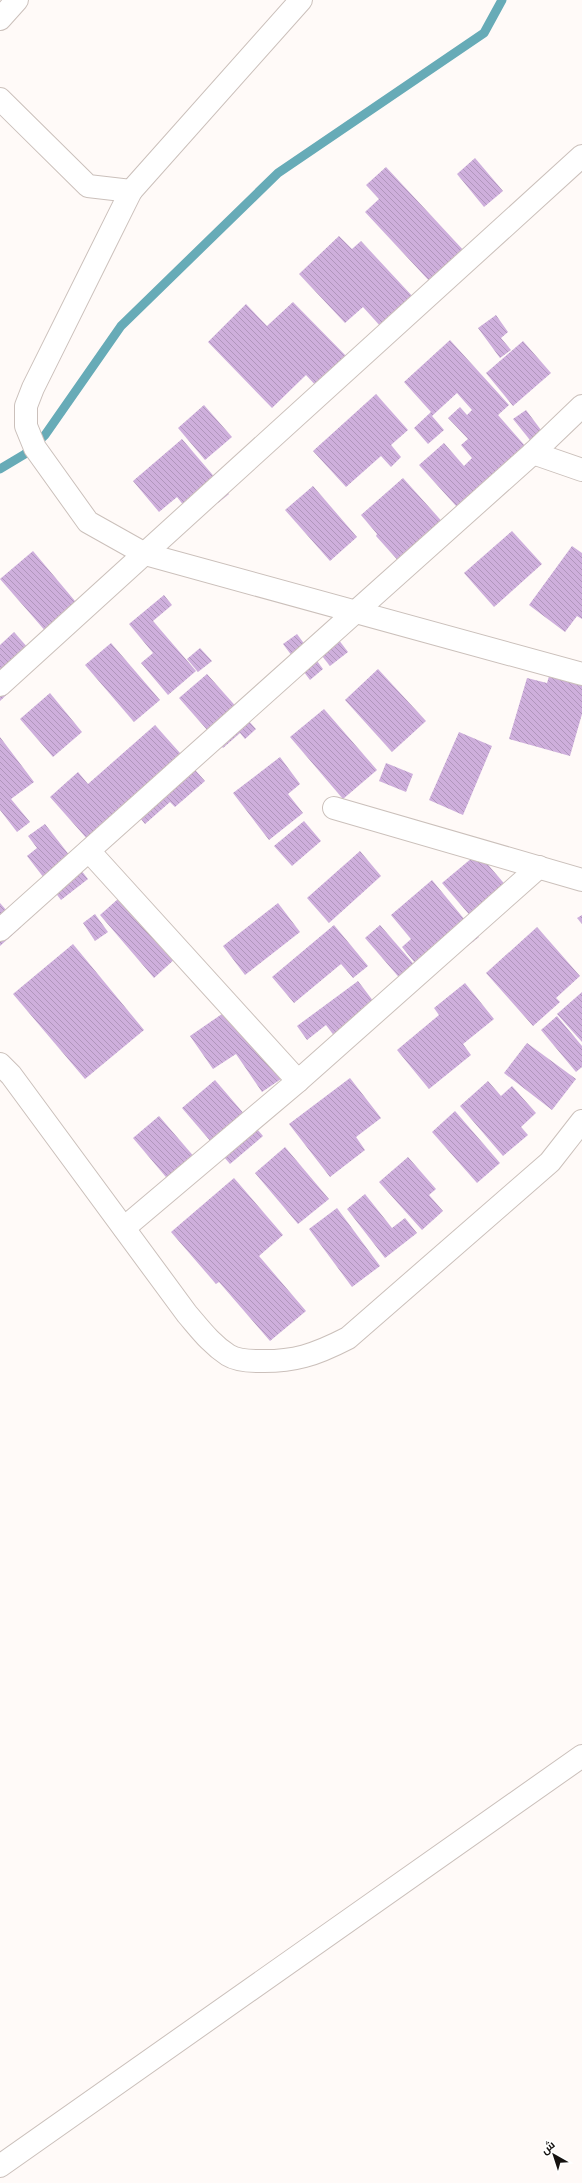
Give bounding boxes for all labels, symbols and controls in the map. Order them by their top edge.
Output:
north arrow [534,2135,574,2175]
text: ش [538,2137,558,2158]

